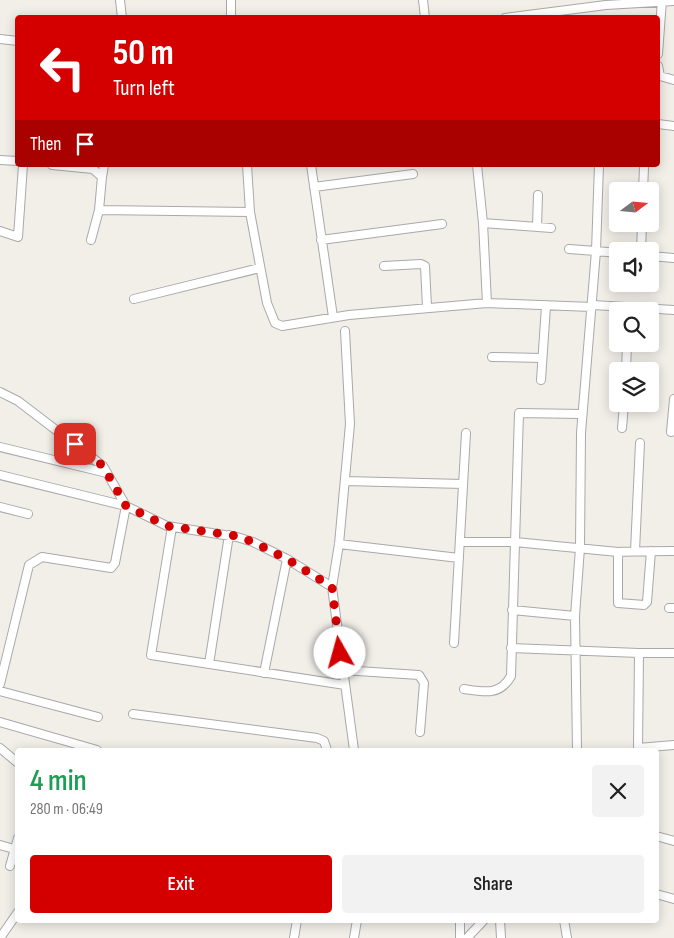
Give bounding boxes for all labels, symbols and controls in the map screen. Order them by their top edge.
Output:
text: 50 m [113,32,174,75]
icon: left [30,35,95,100]
text: Turn left [113,75,175,102]
icon: arrive [71,130,99,158]
text: Then [30,133,61,156]
north arrow [609,182,659,232]
map controls [609,182,659,412]
button: sound [609,242,659,292]
button: search [609,302,659,352]
button: layers [609,362,659,412]
pin [54,423,96,465]
icon: arrive [61,430,89,458]
position arrow [313,626,365,678]
text: 4 min [30,763,87,799]
button: close [592,765,644,817]
text: 280 m · 06:49 [30,800,103,819]
button: Exit [30,855,332,913]
button: Share [342,855,644,913]

